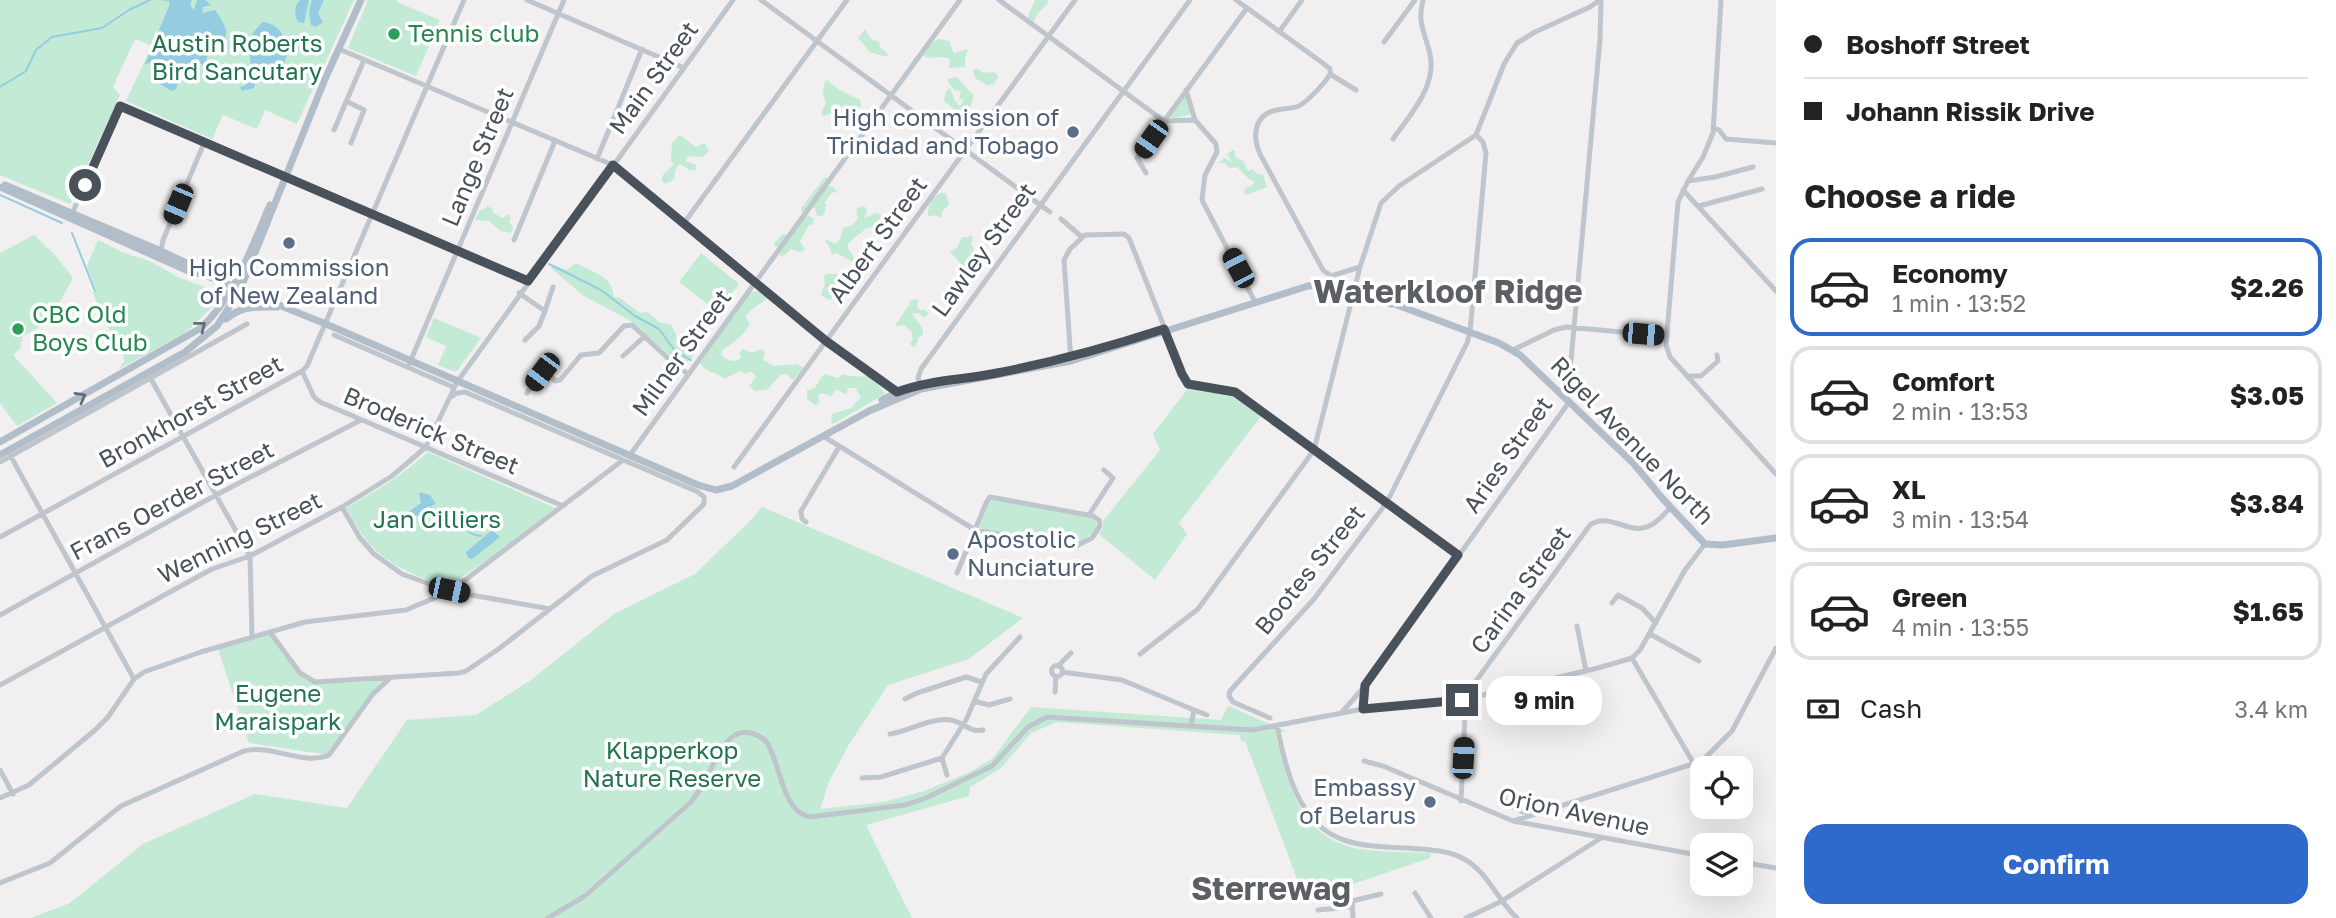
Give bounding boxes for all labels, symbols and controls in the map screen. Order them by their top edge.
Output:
street label: Main Street [602,15,703,139]
place label: Tennis club [408,18,539,47]
marker: Tennis club [386,26,402,42]
park label: Austin Roberts Bird Sancutary [152,28,322,85]
text: Boshoff Street [1846,29,2030,60]
street label: Lange Street [434,83,519,230]
text: Johann Rissik Drive [1846,96,2094,127]
place label: High commission of Trinidad and Tobago [827,102,1059,159]
car [1131,116,1172,162]
marker: High commission of Trinidad and Tobago [1065,124,1081,140]
route start [69,169,101,201]
street label: Albert Street [821,171,932,308]
street label: Lawley Street [925,177,1041,322]
text: Choose a ride [1804,177,2016,215]
car [161,181,196,227]
marker: High Commission of New Zealand [281,235,297,251]
car [1219,245,1258,291]
place label: High Commission of New Zealand [189,252,389,309]
icon: car [1808,256,1871,319]
text: Economy [1892,258,2008,289]
district label: Waterkloof Ridge [1313,272,1583,310]
text: $2.26 [2230,272,2304,303]
street label: Milner Street [625,283,737,421]
text: 1 min · 13:52 [1892,289,2026,317]
place label: CBC Old Boys Club [32,299,147,356]
marker: CBC Old Boys Club [10,321,26,337]
one-way arrow [193,322,205,335]
car [1622,322,1665,346]
street label: Bronkhorst Street [93,348,287,473]
car [521,349,564,395]
street label: Rigel Avenue North [1545,350,1721,530]
icon: car [1808,364,1871,427]
text: Comfort [1892,366,1995,397]
street label: Broderick Street [340,380,524,480]
text: $3.05 [2230,380,2304,411]
street label: Aries Street [1456,390,1558,518]
one-way arrow [74,392,86,405]
text: 2 min · 13:53 [1892,397,2028,425]
street label: Frans Oerder Street [65,434,278,566]
icon: car [1808,472,1871,535]
text: XL [1892,474,1926,505]
street label: Wenning Street [153,484,326,589]
text: $3.84 [2230,488,2304,519]
street label: Bootes Street [1248,498,1370,640]
park label: Jan Cilliers [373,504,501,533]
text: 3 min · 13:54 [1892,505,2029,533]
street label: Carina Street [1464,519,1576,659]
place label: Apostolic Nunciature [967,524,1095,581]
marker: Apostolic Nunciature [945,546,961,562]
car [427,575,472,605]
icon: car [1808,580,1871,643]
text: Green [1892,582,1967,613]
text: $1.65 [2232,596,2304,627]
text: 4 min · 13:55 [1892,613,2029,641]
callout: 9 min [1486,676,1602,724]
park label: Eugene Maraispark [214,678,342,735]
route end [1446,684,1478,716]
text: 9 min [1514,686,1574,714]
icon: cash [1804,690,1842,728]
text: Cash [1860,693,1922,724]
text: 3.4 km [2235,695,2308,723]
park label: Klapperkop Nature Reserve [583,735,761,792]
car [1452,736,1475,780]
map controls [1690,756,1753,896]
button: locate [1690,756,1753,819]
place label: Embassy of Belarus [1299,772,1416,829]
street label: Orion Avenue [1496,780,1652,841]
marker: Embassy of Belarus [1422,794,1438,810]
button: Confirm [1804,824,2308,904]
button: layers [1690,833,1753,896]
district label: Sterrewag [1191,869,1351,907]

